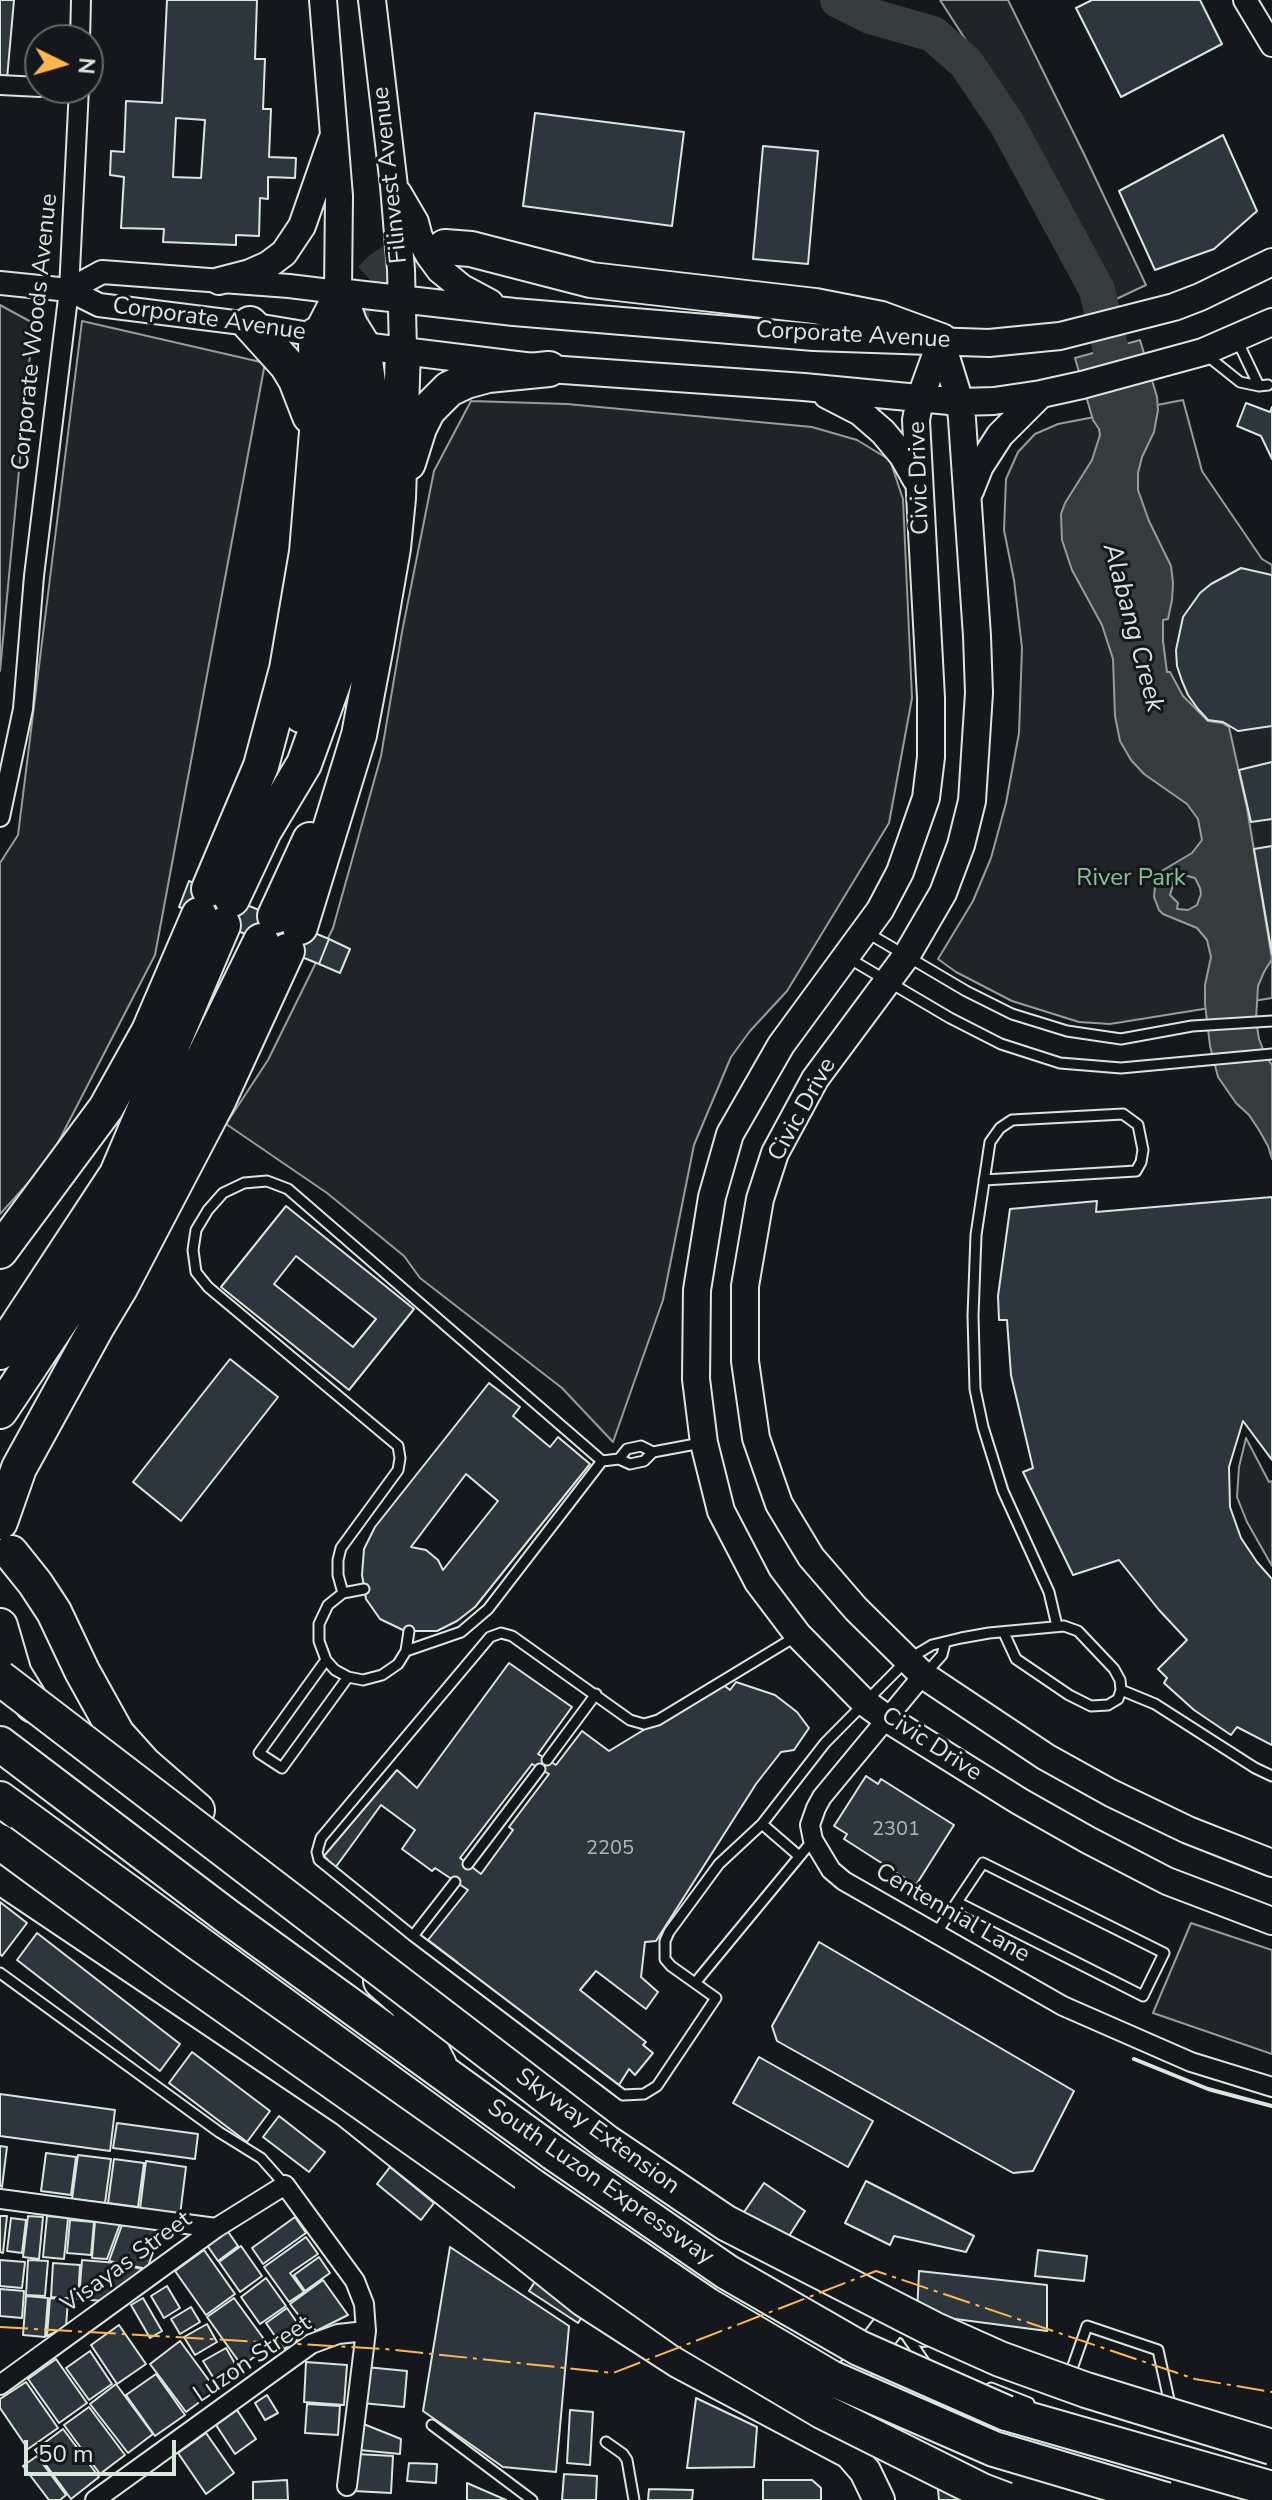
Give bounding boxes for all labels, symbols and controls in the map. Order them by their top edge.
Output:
north arrow [24,24,104,104]
text: N [70,56,102,75]
street label: Filinvest Avenue [367,85,415,265]
street label: Corporate Woods Avenue [7,192,65,472]
street label: Corporate Avenue [111,292,307,348]
street label: Corporate Avenue [755,317,951,355]
street label: Civic Drive [904,421,936,535]
water label: Alabang Creek [1094,540,1170,716]
park label: River Park [1076,865,1186,893]
street label: Civic Drive [763,1053,843,1167]
street label: Civic Drive [875,1702,987,1788]
house number: 2301 [872,1818,920,1842]
house number: 2205 [586,1837,634,1861]
street label: Centennial Lane [870,1858,1034,1970]
street label: Skyway Extension [509,2063,685,2201]
street label: South Luzon Expressway [481,2094,719,2272]
street label: Visayas Street [56,2206,198,2320]
street label: Luzon Street [189,2310,317,2410]
scale bar [28,2424,180,2474]
text: 50 m [38,2438,94,2470]

